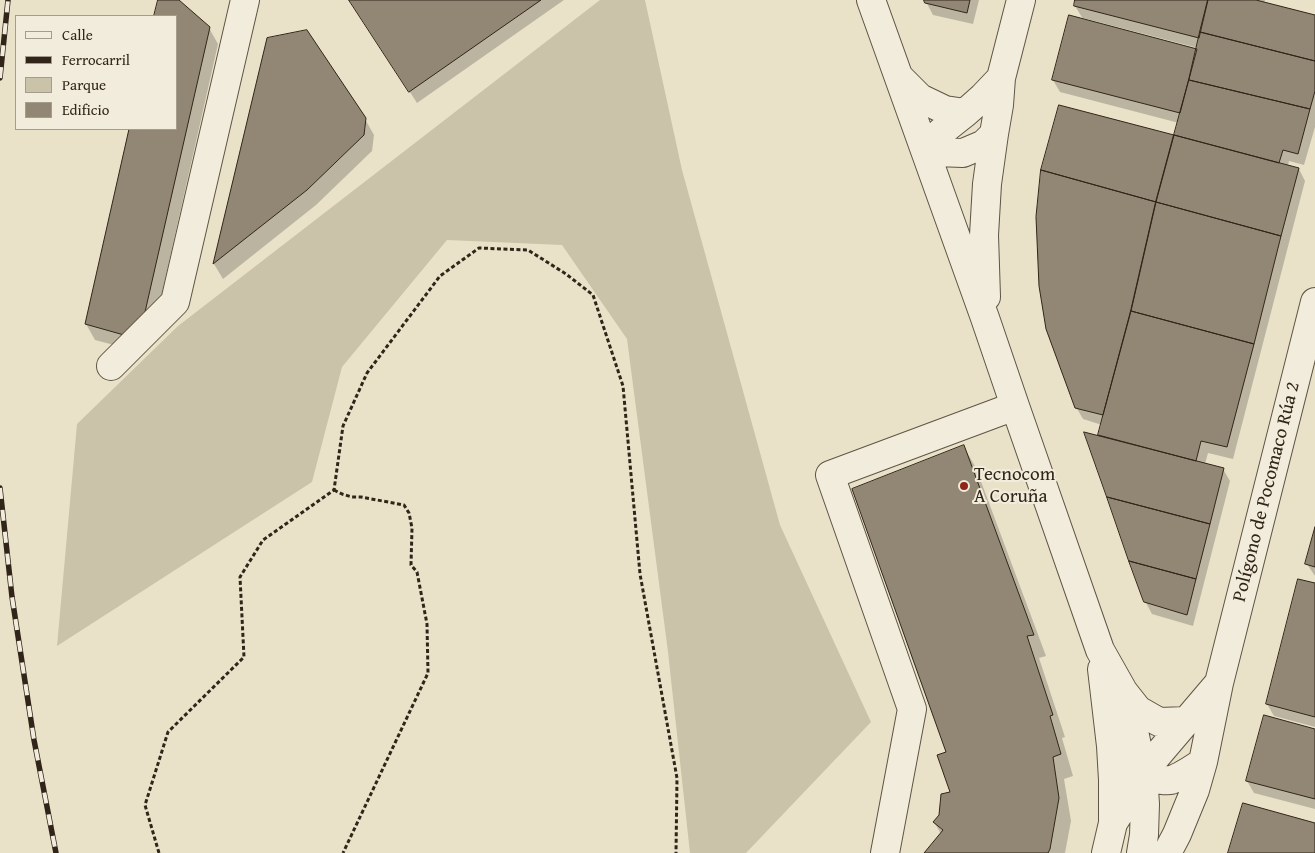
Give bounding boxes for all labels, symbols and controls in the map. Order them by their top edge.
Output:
legend [15,15,178,130]
text: Calle [62,24,93,45]
text: Ferrocarril [62,49,130,70]
text: Parque [62,74,106,95]
text: Edificio [62,99,109,120]
street label: Polígono de Pocomaco Rúa 2 [1229,380,1305,604]
place label: Tecnocom A Coruña [974,464,1055,508]
marker: Tecnocom A Coruña [958,480,970,492]

